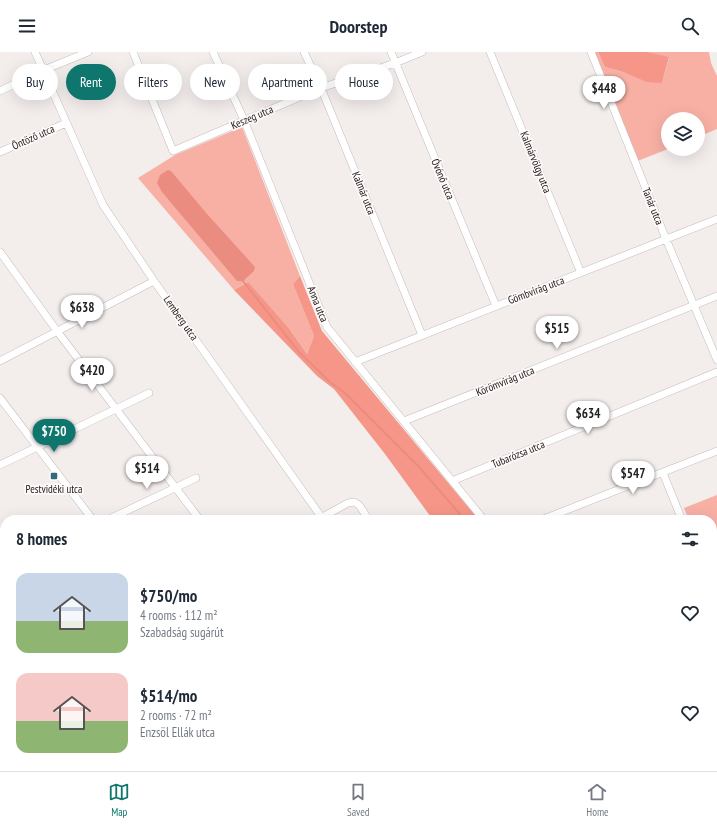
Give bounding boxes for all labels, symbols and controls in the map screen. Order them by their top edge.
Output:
icon: menu [16,15,38,37]
text: Doorstep [329,15,388,38]
icon: search [679,15,701,37]
chip: Buy [12,64,58,100]
chip: Rent [66,64,116,100]
chip: Filters [124,64,182,100]
chip: New [190,64,240,100]
chip: Apartment [248,64,327,100]
chip: House [335,64,393,100]
pin: $448 [580,76,628,110]
text: $448 [592,80,616,97]
street label: Keszeg utca [229,102,275,132]
map controls [661,112,705,156]
button: layers [661,112,705,156]
street label: Öntöző utca [9,121,57,153]
street label: Kalmárvölgy utca [517,129,555,195]
street label: Óvónő utca [428,157,458,201]
street label: Kalmár utca [349,169,379,217]
street label: Tanár utca [639,185,667,227]
street label: Gömbvirág utca [506,273,566,307]
street label: Anna utca [304,284,332,324]
street label: Lemberg utca [161,293,201,343]
pin: $638 [58,295,106,329]
text: $638 [70,299,94,316]
pin: $515 [533,316,581,350]
text: $515 [545,320,569,337]
pin: $420 [68,358,116,392]
text: $420 [80,362,104,379]
street label: Körömvirág utca [474,363,536,399]
pin: $634 [564,401,612,435]
text: $634 [576,405,600,422]
pin: $750 [30,419,78,453]
text: $750 [42,423,66,440]
street label: Tubarózsa utca [489,437,547,471]
pin: $514 [123,456,171,490]
text: $514 [135,460,159,477]
pin: $547 [609,461,657,495]
text: $547 [621,465,645,482]
marker: Pestvidéki utca [49,471,59,481]
place label: Pestvidéki utca [26,482,82,496]
text: 8 homes [16,528,67,550]
icon: filters [679,528,701,550]
text: $750/mo [140,585,197,607]
icon: home [48,589,96,637]
icon: heart [679,602,701,624]
text: 4 rooms · 112 m² [140,607,218,624]
text: Szabadság sugárút [140,624,224,641]
text: $514/mo [140,685,197,707]
icon: home [48,689,96,737]
icon: heart [679,702,701,724]
text: 2 rooms · 72 m² [140,707,212,724]
text: Enzsöl Ellák utca [140,724,215,741]
tab: Map [108,781,130,819]
tab: Saved [347,781,370,819]
tab: Home [586,781,609,819]

